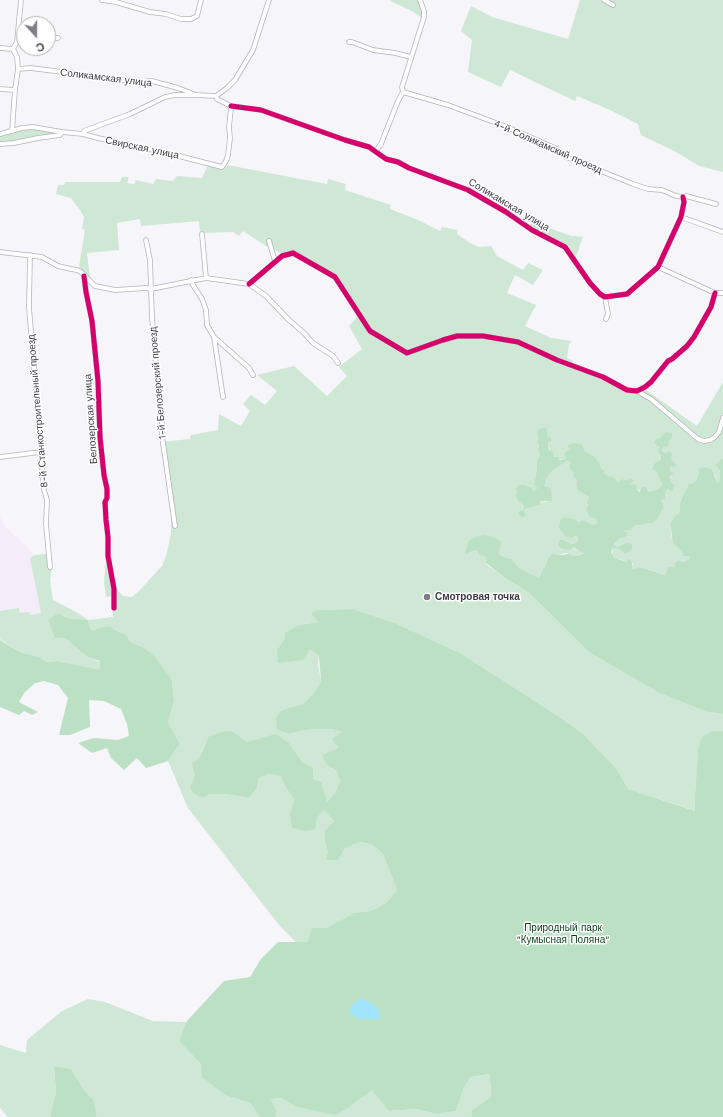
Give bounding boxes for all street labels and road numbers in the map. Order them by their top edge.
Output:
street label: Соликамская улица [59,66,153,90]
street label: 4-й Соликамский проезд [492,118,604,176]
street label: Свирская улица [104,134,180,162]
street label: Соликамская улица [466,176,552,234]
street label: 1-й Белозерский проезд [147,326,169,440]
street label: 8-й Станкостроительный проезд [25,334,51,488]
street label: Белозерская улица [82,374,100,464]

